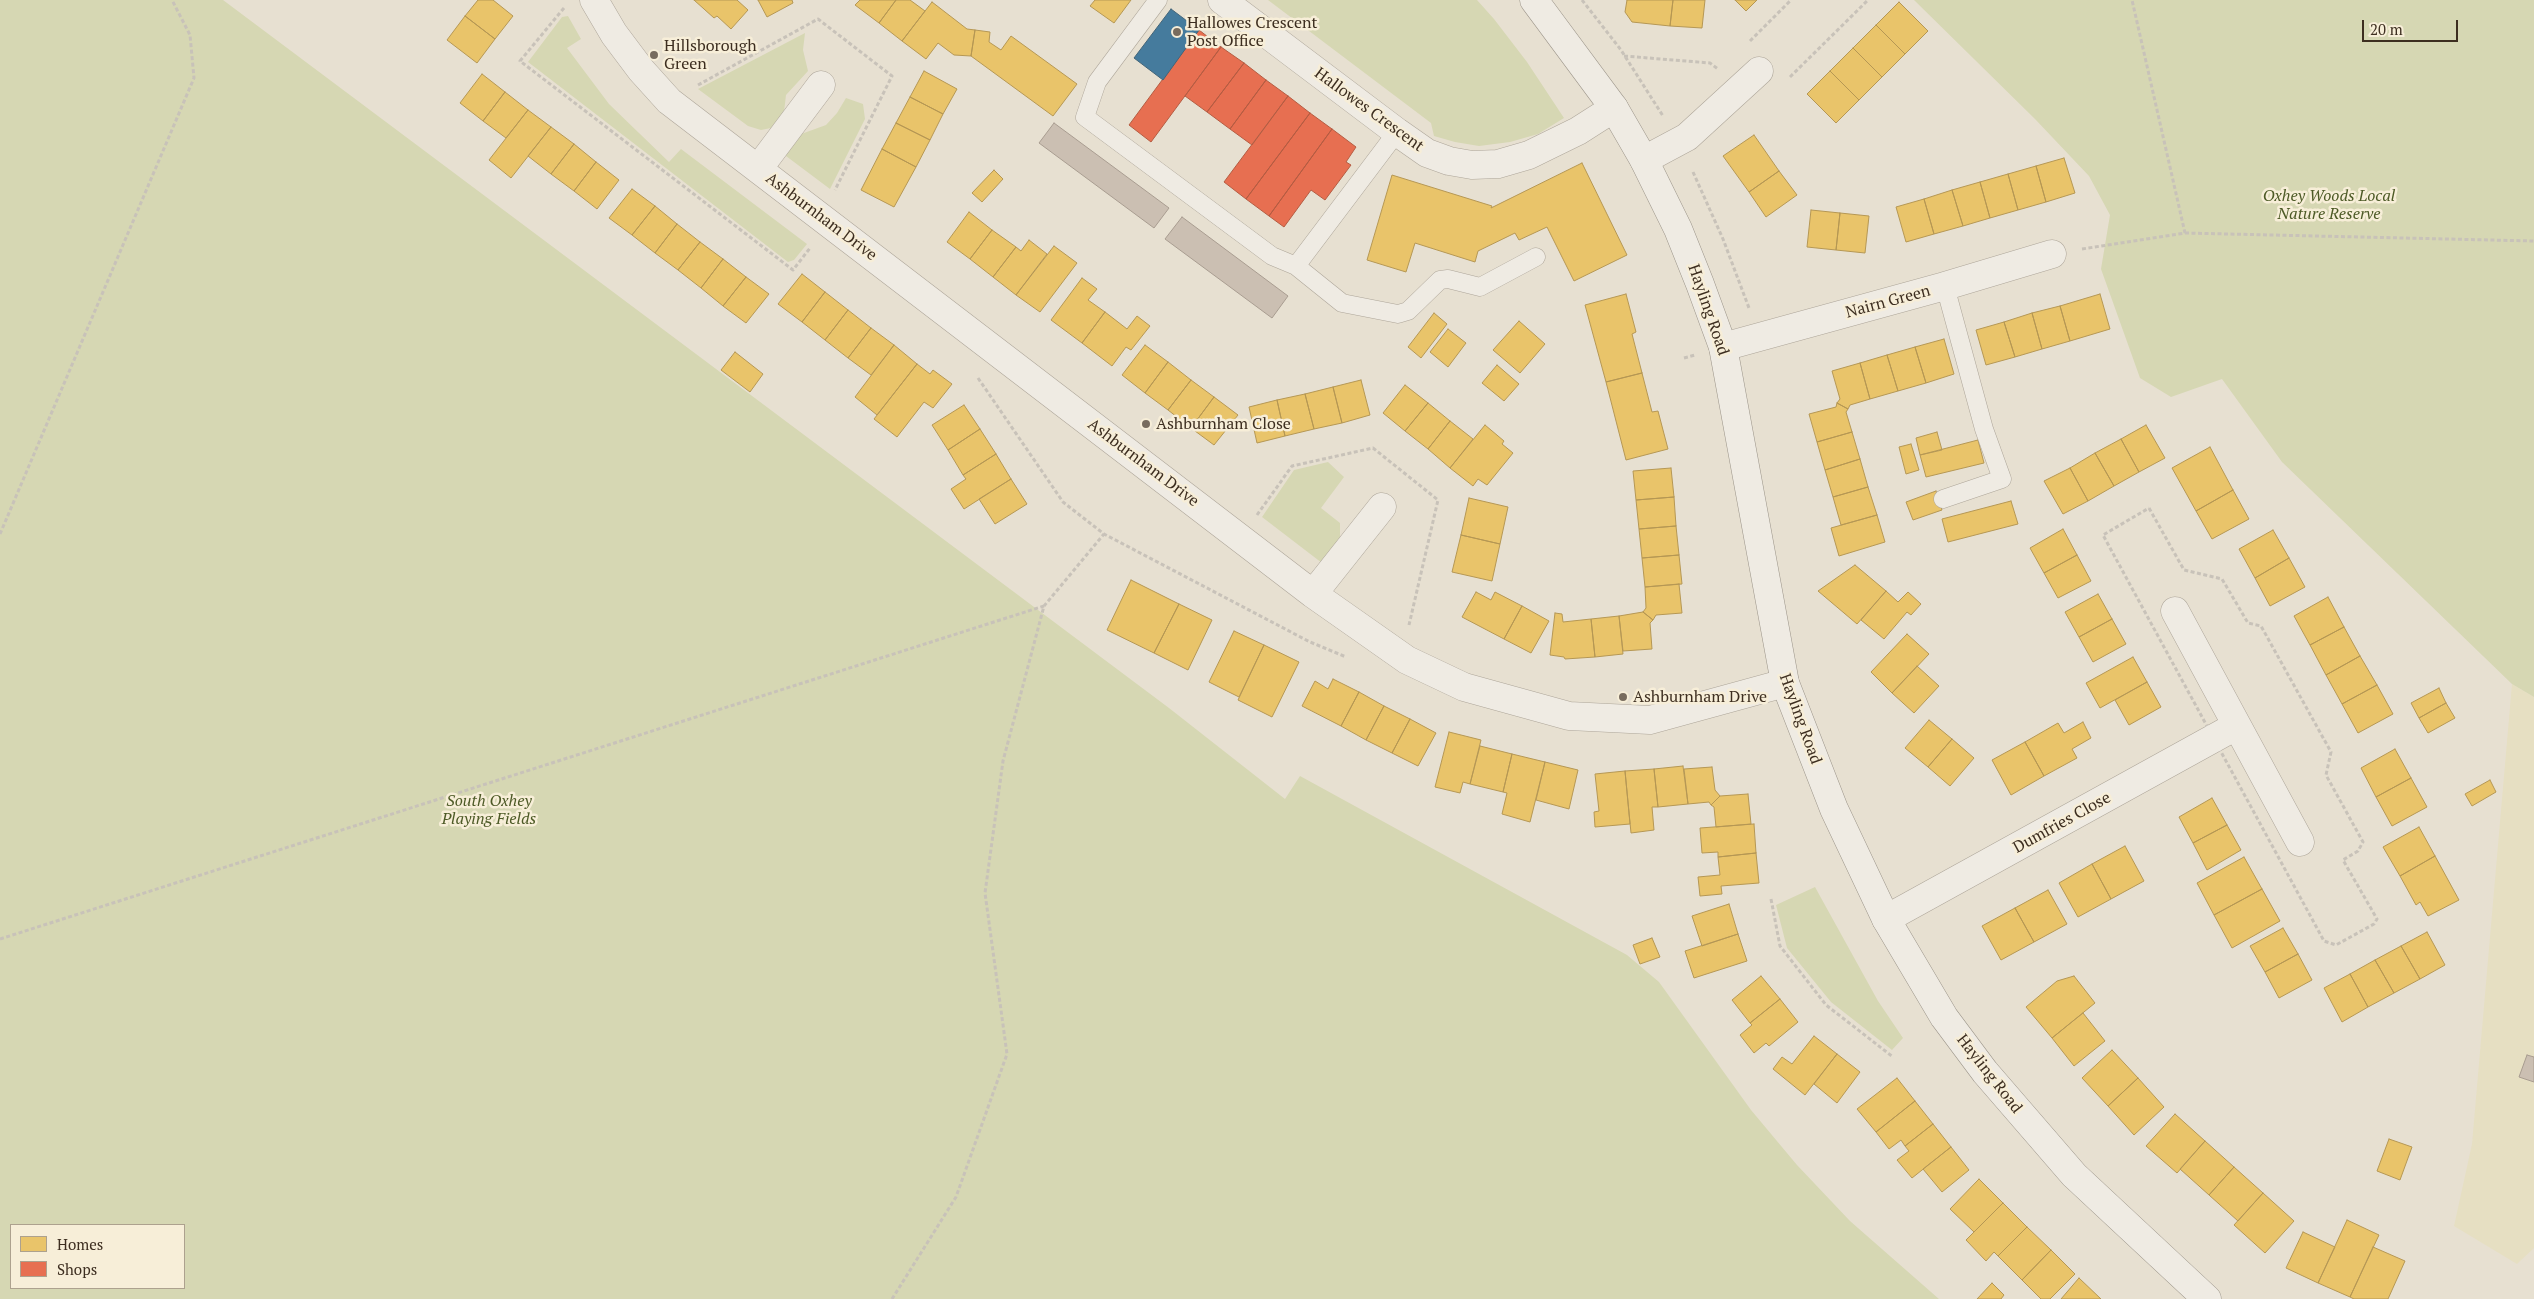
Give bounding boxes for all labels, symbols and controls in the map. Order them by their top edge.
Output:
scale bar [2364,10,2460,42]
place label: Hallowes Crescent Post Office [1187,13,1317,51]
text: 20 m [2370,19,2403,39]
marker: Hallowes Crescent Post Office [1171,26,1183,38]
place label: Hillsborough Green [664,36,757,74]
marker: Hillsborough Green [648,49,660,61]
street label: Hallowes Crescent [1311,64,1427,156]
street label: Ashburnham Drive [762,169,880,265]
park label: Oxhey Woods Local Nature Reserve [2263,186,2395,224]
street label: Hayling Road [1683,262,1733,358]
street label: Nairn Green [1844,281,1932,323]
place label: Ashburnham Close [1156,414,1291,434]
street label: Ashburnham Drive [1084,415,1202,511]
marker: Ashburnham Close [1140,418,1152,430]
street label: Hayling Road [1775,671,1825,767]
place label: Ashburnham Drive [1633,687,1767,707]
marker: Ashburnham Drive [1617,691,1629,703]
street label: Dumfries Close [2010,788,2114,858]
park label: South Oxhey Playing Fields [442,791,536,829]
street label: Hayling Road [1952,1031,2026,1117]
legend [10,1224,185,1289]
text: Homes [57,1234,103,1254]
text: Shops [57,1259,97,1279]

